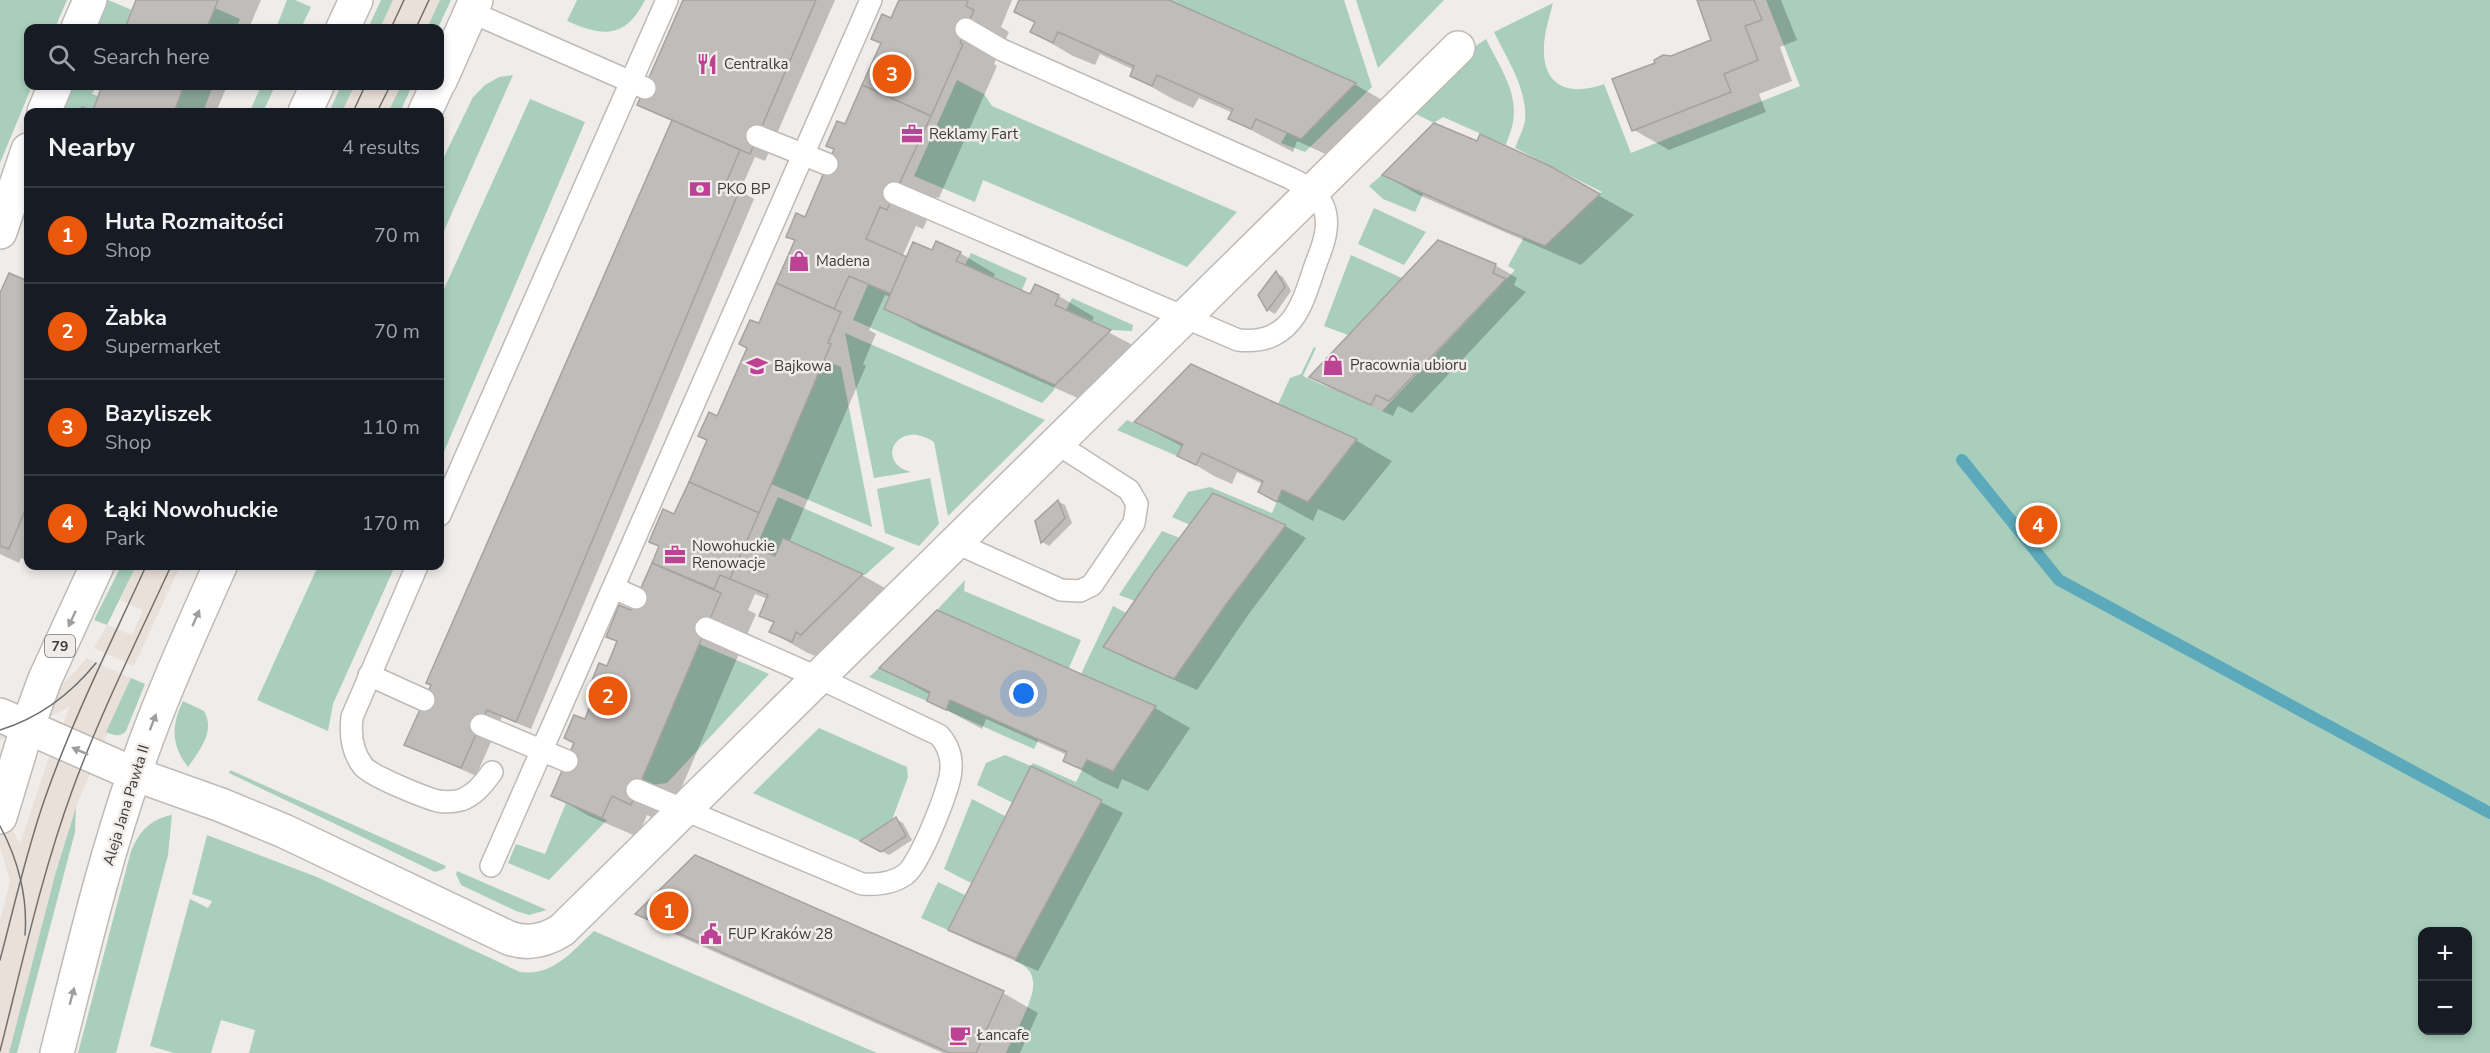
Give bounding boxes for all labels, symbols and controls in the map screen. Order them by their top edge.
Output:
search box [24,24,444,90]
icon: search [45,41,78,74]
text: Search here [93,42,210,72]
restaurant icon: Centralka [695,52,719,76]
pin: 3 [872,52,912,97]
place label: Centralka [724,54,788,74]
office icon: Reklamy Fart [900,122,924,146]
place label: Reklamy Fart [929,124,1019,144]
text: Nearby [48,130,135,165]
text: 4 results [342,134,420,161]
bank icon: PKO BP [688,177,712,201]
place label: PKO BP [717,179,771,199]
text: Huta Rozmaitości [105,207,284,237]
text: 1 [62,222,74,249]
text: 70 m [374,222,420,249]
text: Shop [105,237,151,264]
shop icon: Madena [787,249,811,273]
place label: Madena [816,251,870,271]
text: Żabka [105,303,167,333]
text: 2 [62,318,74,345]
text: 70 m [374,318,420,345]
text: Supermarket [105,333,220,360]
shop icon: Pracownia ubioru [1321,353,1345,377]
school or university icon: Bajkowa [745,354,769,378]
place label: Pracownia ubioru [1350,355,1467,375]
place label: Bajkowa [774,356,832,376]
text: Bazyliszek [105,399,211,429]
text: 3 [62,414,74,441]
text: 110 m [362,414,420,441]
text: Shop [105,429,151,456]
text: Łąki Nowohuckie [105,495,278,525]
pin: 4 [2018,502,2058,548]
text: 4 [62,510,74,537]
text: 170 m [362,510,420,537]
text: Park [105,525,145,552]
place label: Nowohuckie Renowacje [692,536,775,573]
office icon: Nowohuckie Renowacje [663,543,687,567]
one-way arrow [68,610,77,627]
one-way arrow [192,610,201,627]
road number: 79 [45,635,75,657]
pin: 2 [588,674,628,718]
your location [1009,679,1038,708]
one-way arrow [148,713,158,731]
street label: Aleja Jana Pawła II [98,742,154,868]
one-way arrow [71,746,89,756]
pin: 1 [650,888,688,934]
public building icon: FUP Kraków 28 [699,922,723,946]
place label: FUP Kraków 28 [728,924,833,944]
map controls [2418,927,2472,1035]
button: + [2418,927,2472,981]
button: − [2418,981,2472,1035]
one-way arrow [67,987,77,1006]
cafe icon: Łancafe [948,1023,972,1047]
place label: Łancafe [976,1025,1029,1045]

